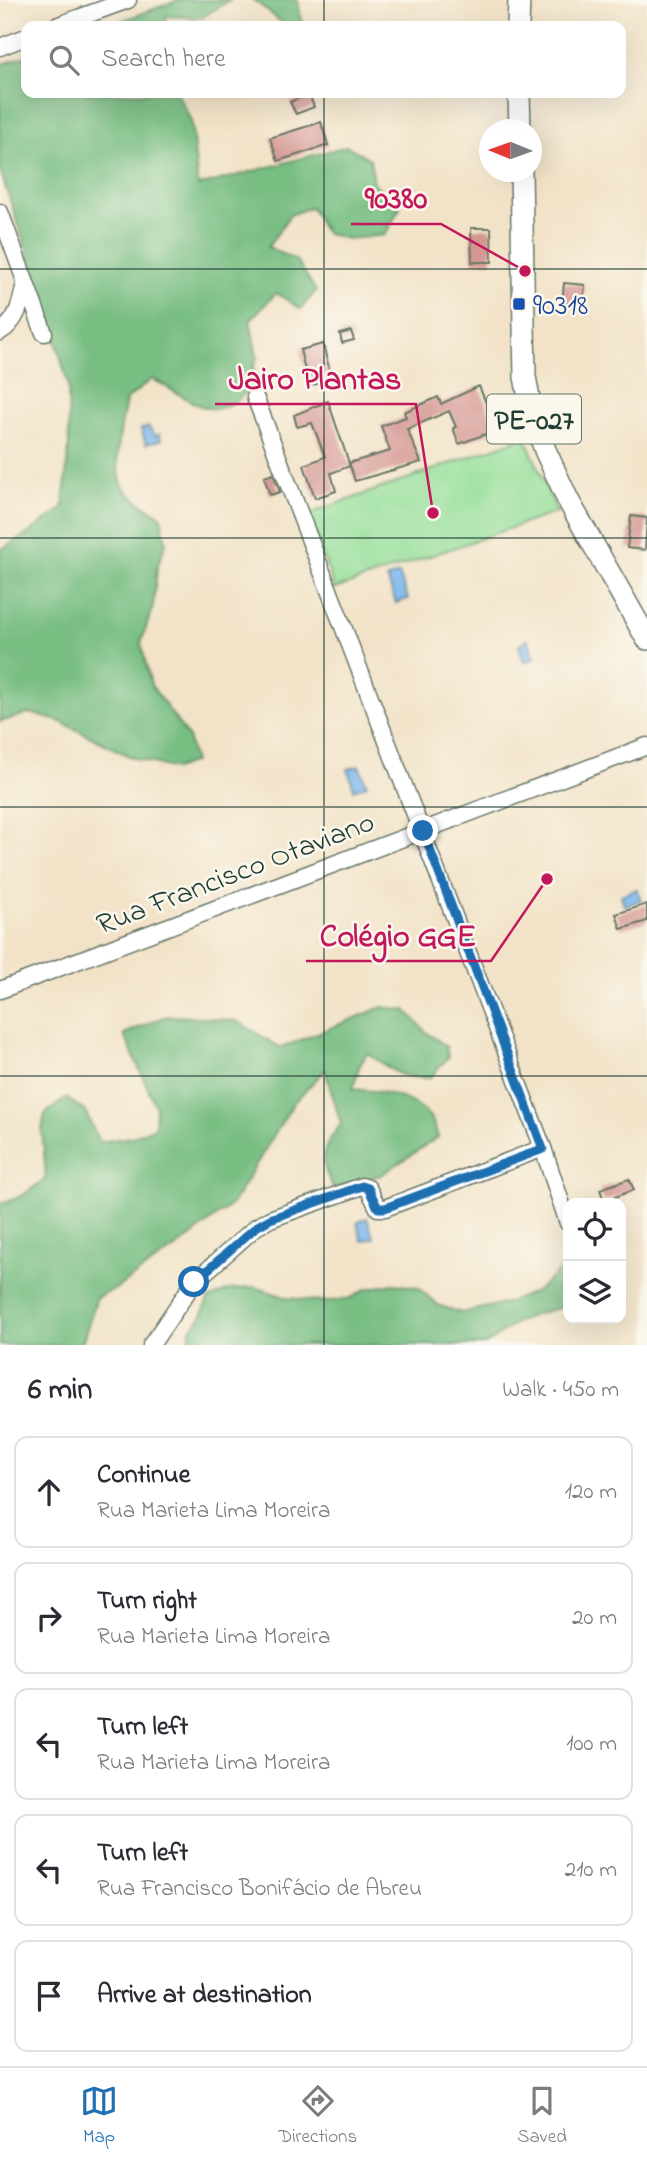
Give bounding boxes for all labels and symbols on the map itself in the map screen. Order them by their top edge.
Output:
north arrow [479,119,542,182]
callout: 90380 [351,171,441,224]
text: 90380 [364,177,427,224]
place label: 90318 [533,285,588,329]
marker: 90318 [511,296,527,312]
callout: Jairo Plantas [215,351,416,404]
text: Jairo Plantas [229,358,401,405]
road number: PE-027 [487,394,581,444]
street label: Rua Francisco Otaviano [91,801,382,948]
route end [407,815,438,846]
callout: Colégio GGE [306,908,491,961]
text: Colégio GGE [320,915,476,963]
route start [178,1266,209,1297]

